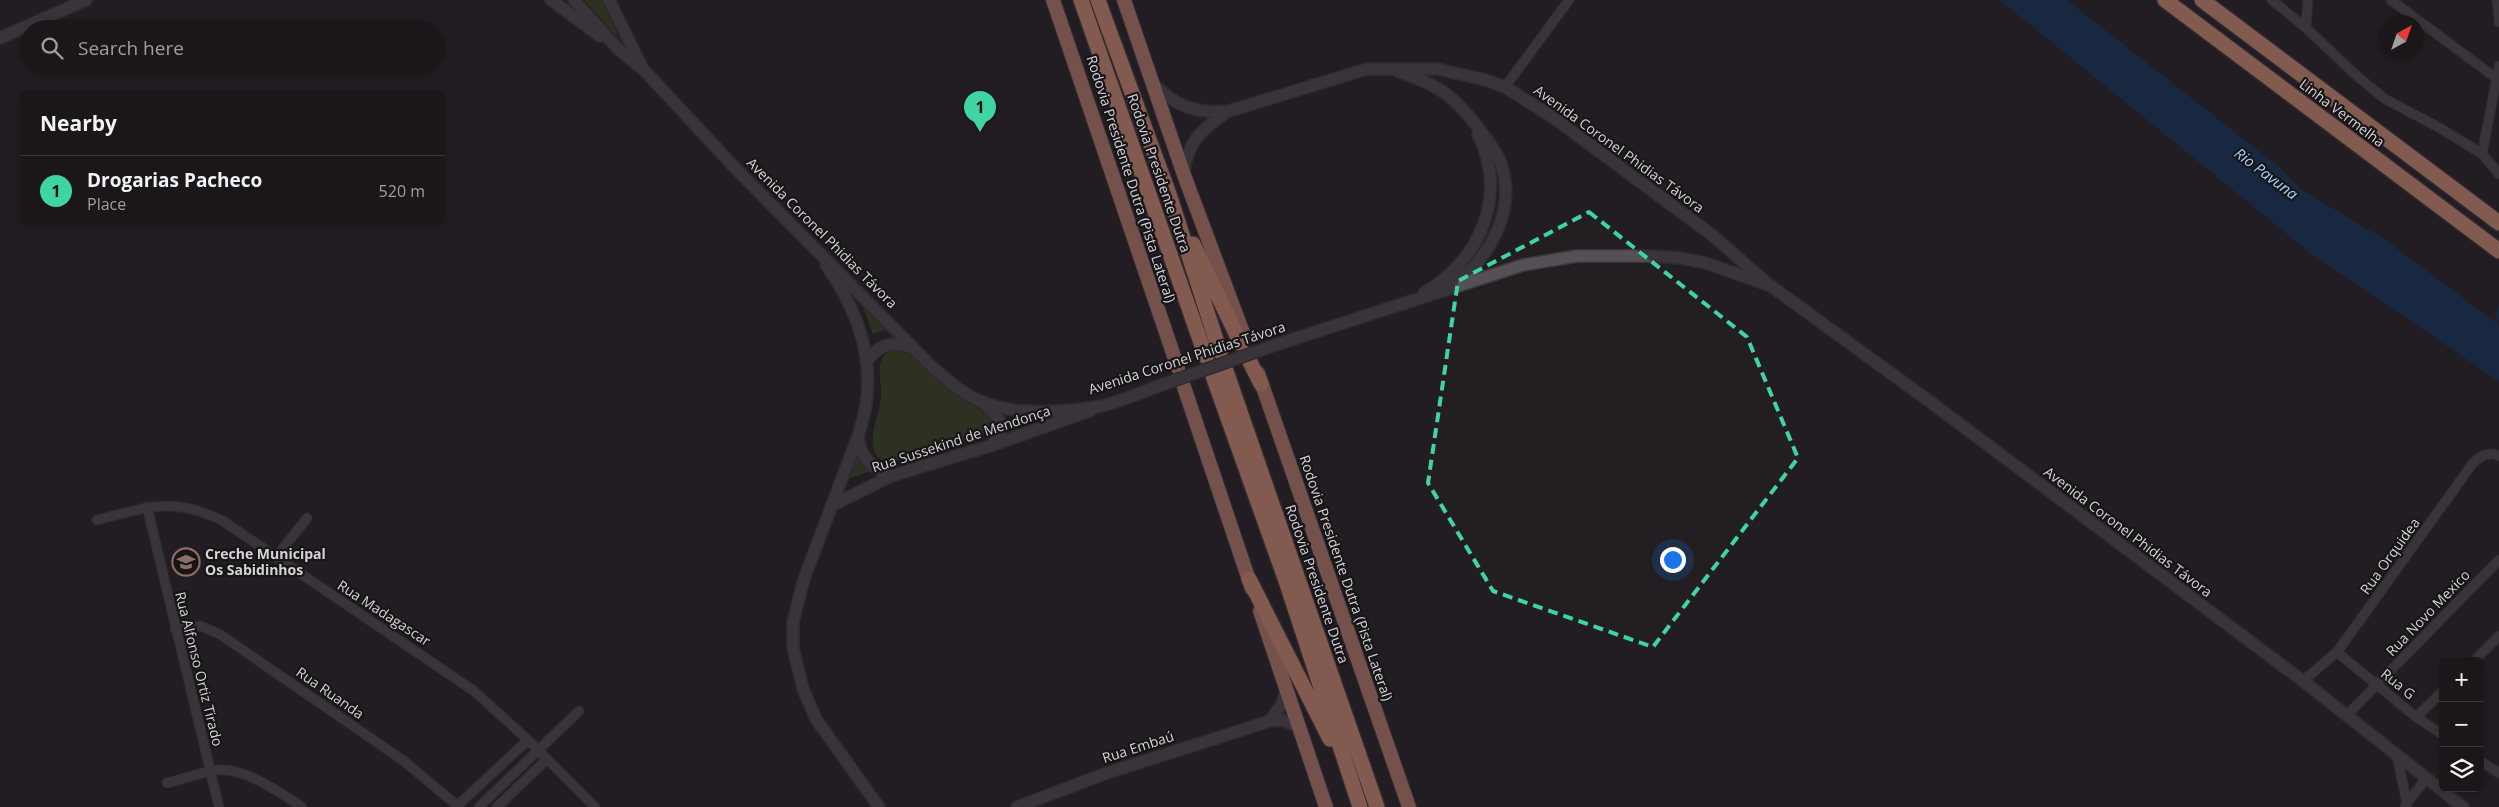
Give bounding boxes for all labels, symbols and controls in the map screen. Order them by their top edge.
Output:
north arrow [2379,15,2424,60]
search box [20,20,445,75]
icon: search [38,34,66,62]
text: Search here [78,35,184,61]
street label: Rodovia Presidente Dutra (Pista Lateral) [1082,53,1181,305]
street label: Linha Vermelha [2296,74,2389,151]
street label: Avenida Coronel Phidias Távora [1530,80,1708,217]
pin: 1 [964,91,996,132]
street label: Rodovia Presidente Dutra [1123,91,1196,255]
text: Nearby [40,109,117,137]
water label: Rio Pavuna [2231,143,2303,204]
street label: Avenida Coronel Phidias Távora [743,153,902,312]
text: Drogarias Pacheco [87,167,262,193]
text: 1 [51,180,61,202]
text: 520 m [379,180,425,202]
text: Place [87,193,126,215]
street label: Avenida Coronel Phidias Távora [1086,317,1288,398]
street label: Rua Sussekind de Mendonça [869,401,1053,476]
street label: Rodovia Presidente Dutra (Pista Lateral) [1296,453,1396,703]
street label: Avenida Coronel Phidias Távora [2040,462,2216,601]
street label: Rodovia Presidente Dutra [1282,502,1352,666]
street label: Rua Orquidea [2355,514,2424,598]
place label: Creche Municipal Os Sabidinhos [205,544,326,579]
school or university icon: Creche Municipal Os Sabidinhos [171,547,201,577]
your location [1660,547,1686,573]
street label: Rua Novo Mexico [2382,565,2474,660]
street label: Rua Madagascar [334,575,435,650]
street label: Rua Alfonso Ortiz Tirado [171,590,228,748]
map controls [2439,657,2484,792]
button: + [2439,657,2484,702]
street label: Rua Ruanda [293,662,368,723]
street label: Rua G [2377,664,2419,703]
button: − [2439,702,2484,747]
street label: Rua Embaú [1100,726,1176,767]
button: layers [2439,747,2484,792]

